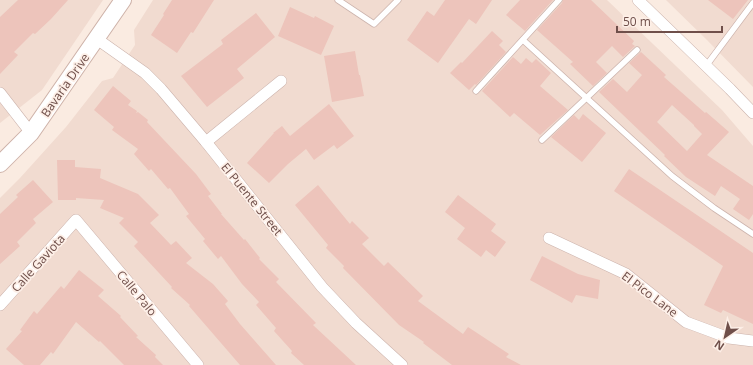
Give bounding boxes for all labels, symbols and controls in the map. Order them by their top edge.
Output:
scale bar [617,8,722,34]
text: 50 m [623,13,651,30]
street label: Bavaria Drive [37,50,93,120]
street label: El Puente Street [217,159,287,239]
street label: Calle Gaviota [7,230,69,296]
street label: Calle Palo [113,267,161,319]
street label: El Pico Lane [618,267,682,321]
north arrow [705,317,745,357]
text: N [711,337,727,354]

